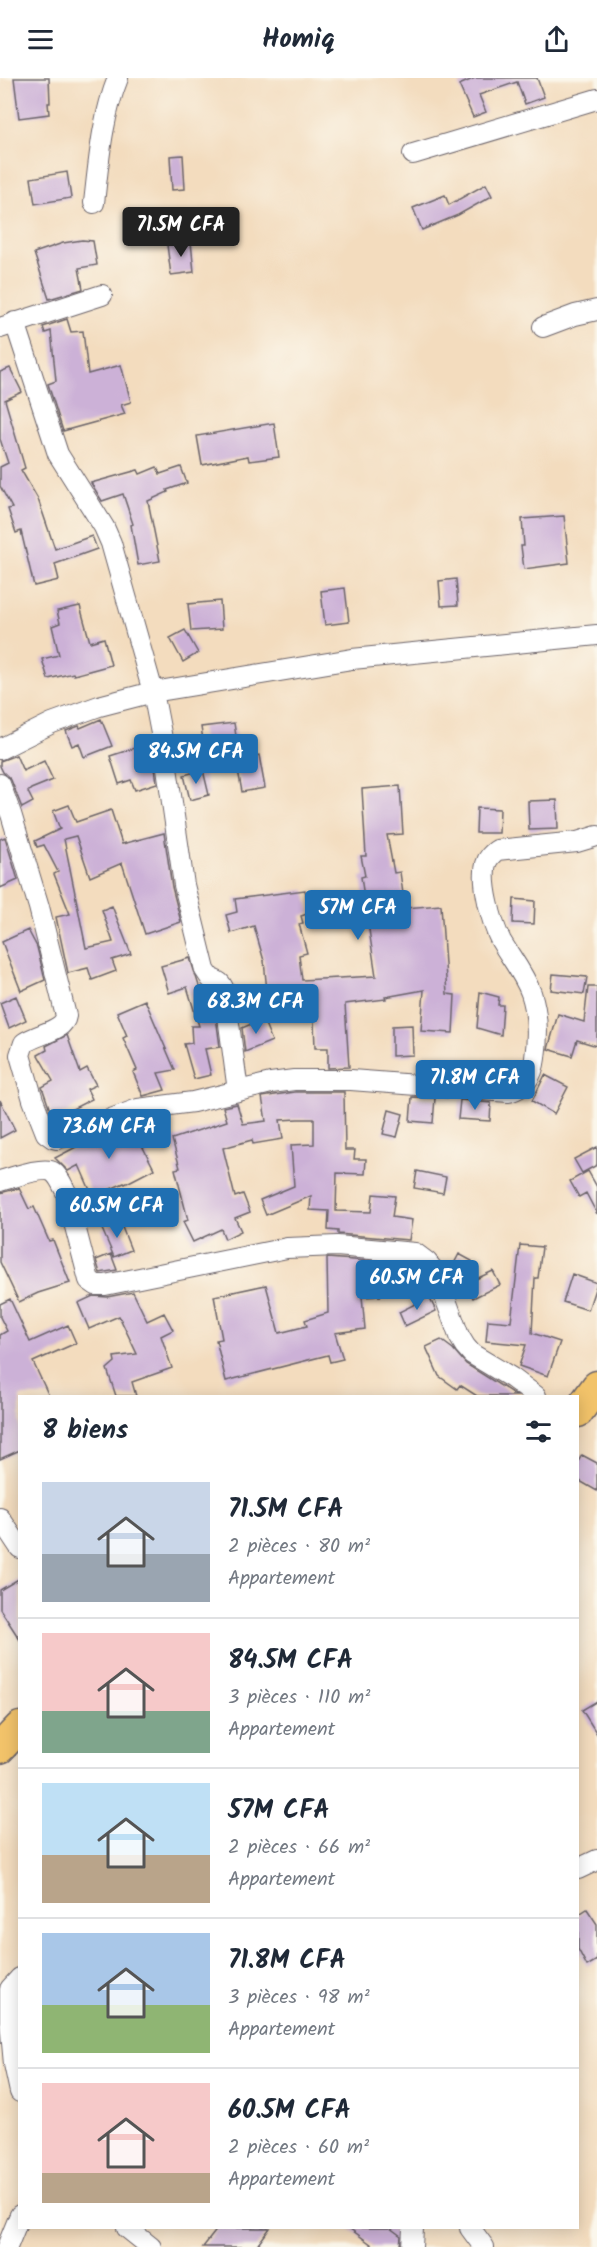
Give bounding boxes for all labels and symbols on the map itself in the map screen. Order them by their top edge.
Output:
pin: 71.5M CFA [112,207,250,258]
pin: 84.5M CFA [127,734,265,785]
pin: 57M CFA [303,890,413,941]
pin: 68.3M CFA [187,984,325,1035]
pin: 71.8M CFA [406,1060,544,1111]
pin: 73.6M CFA [40,1109,178,1160]
pin: 60.5M CFA [48,1188,186,1239]
pin: 60.5M CFA [348,1260,486,1311]

